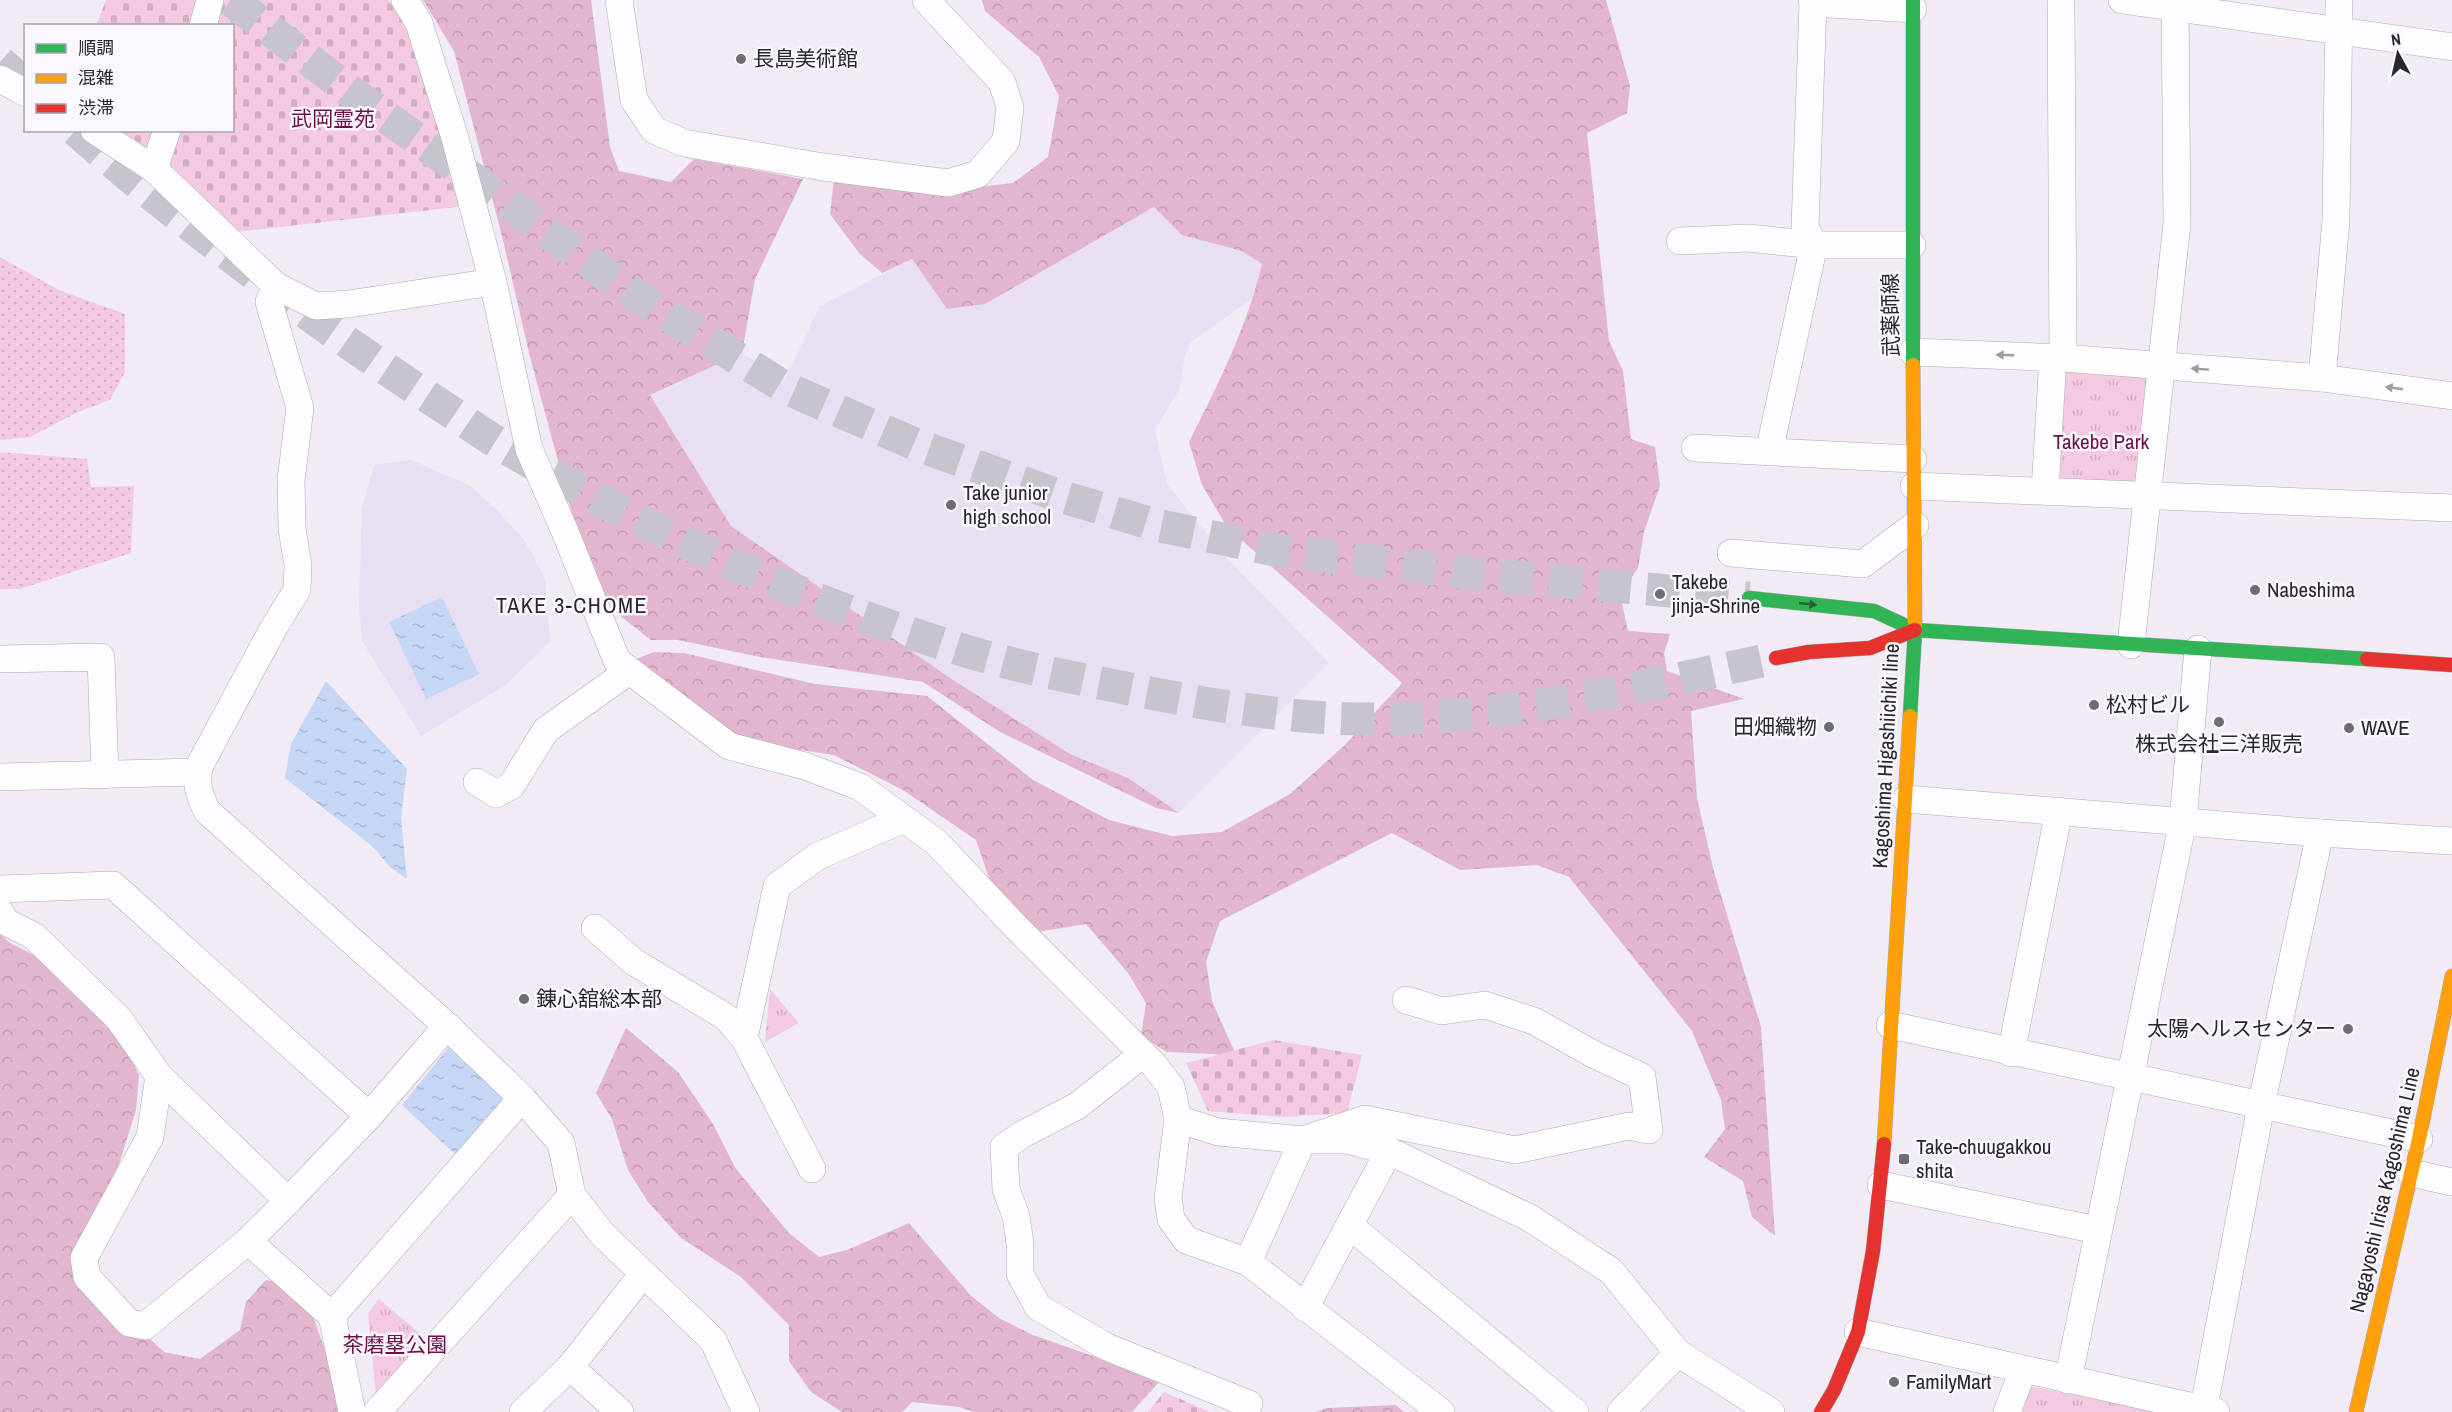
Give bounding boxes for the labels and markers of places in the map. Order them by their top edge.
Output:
place label: 長島美術館 [753,44,858,73]
marker: 長島美術館 [734,52,748,66]
place label: Take junior high school [963,478,1051,531]
marker: Take junior high school [944,498,958,512]
place label: Takebe jinja-Shrine [1671,567,1760,620]
place label: Nabeshima [2267,575,2355,604]
marker: Nabeshima [2248,583,2262,597]
marker: Takebe jinja-Shrine [1653,587,1667,601]
place label: 松村ビル [2106,690,2190,719]
marker: 松村ビル [2087,698,2101,712]
place label: 田畑織物 [1733,712,1817,741]
place label: WAVE [2361,713,2410,742]
marker: 株式会社三洋販売 [2212,715,2226,729]
marker: 田畑織物 [1822,720,1836,734]
marker: WAVE [2342,721,2356,735]
place label: 株式会社三洋販売 [2135,729,2303,758]
place label: 錬心舘総本部 [536,984,662,1013]
marker: 錬心舘総本部 [517,992,531,1006]
place label: 太陽ヘルスセンター [2147,1014,2336,1043]
marker: 太陽ヘルスセンター [2341,1022,2355,1036]
place label: Take-chuugakkou shita [1916,1132,2051,1185]
marker: Take-chuugakkou shita [1897,1152,1911,1166]
place label: FamilyMart [1906,1367,1991,1396]
marker: FamilyMart [1887,1375,1901,1389]

